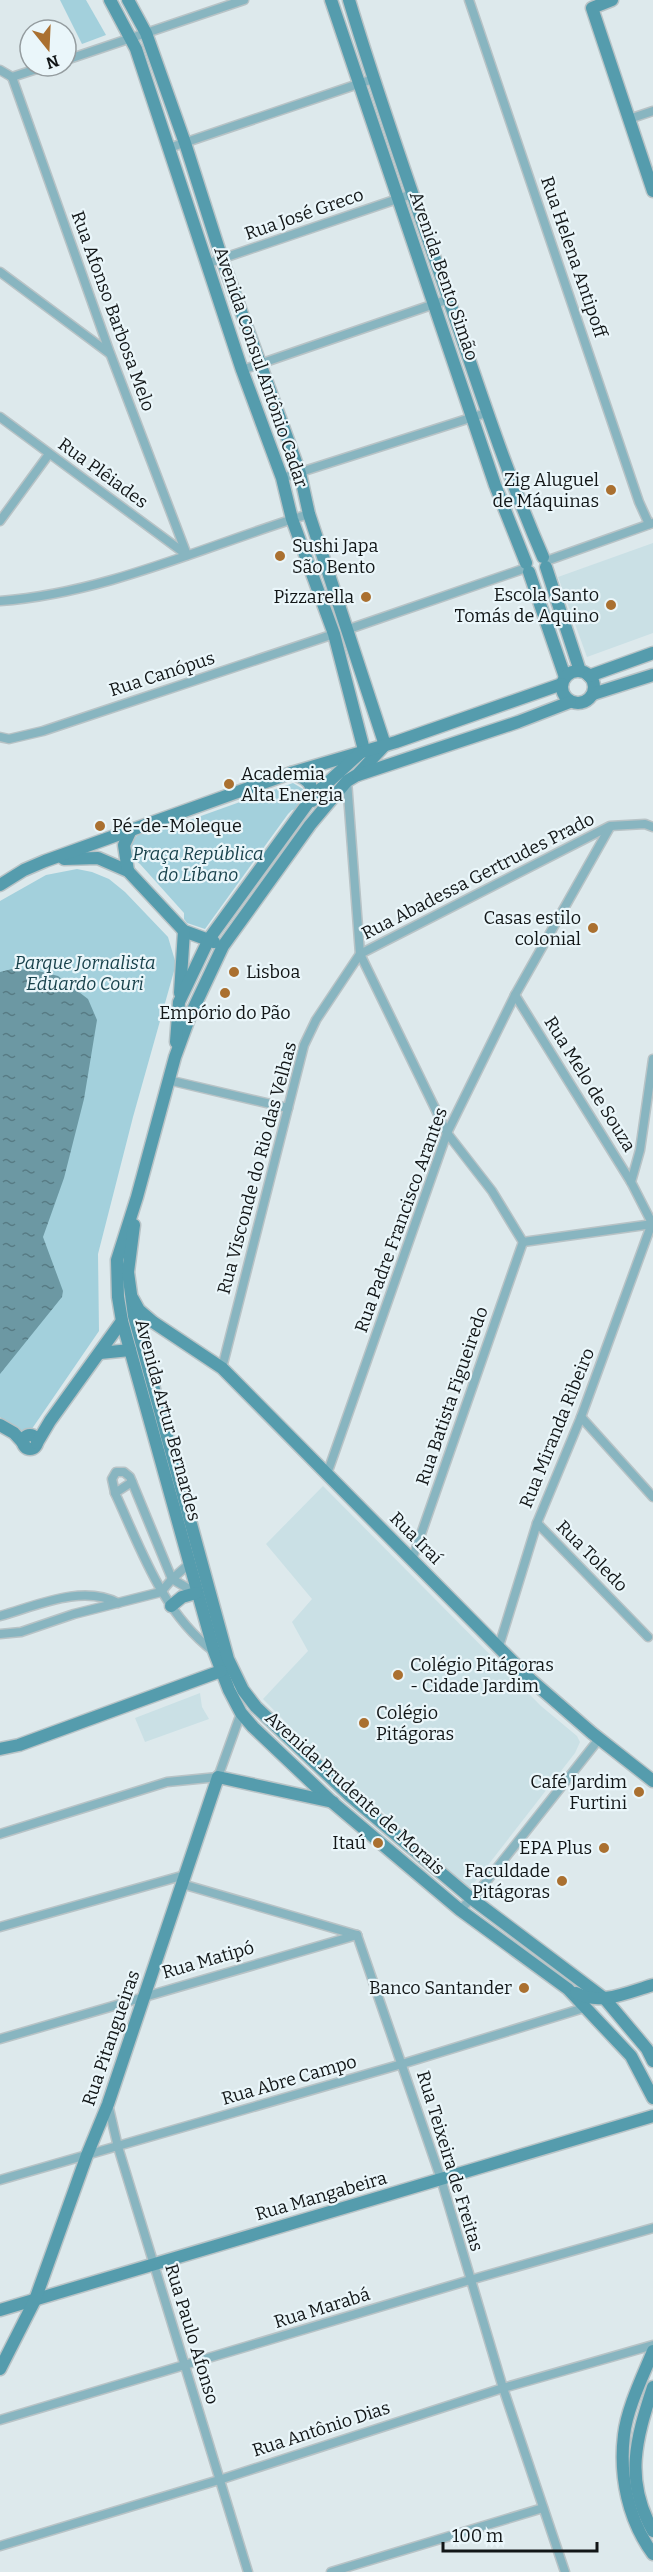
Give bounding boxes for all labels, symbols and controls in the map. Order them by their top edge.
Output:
north arrow [18,18,78,78]
text: N [44,51,61,73]
street label: Rua Helena Antipoff [536,174,612,342]
street label: Rua José Greco [242,183,366,245]
street label: Avenida Bento Simão [405,189,483,363]
street label: Rua Afonso Barbosa Melo [66,208,160,414]
street label: Avenida Consul Antônio Cadar [209,244,313,490]
street label: Rua Plêiades [54,433,152,513]
place label: Zig Aluguel de Máquinas [493,469,599,512]
marker: Zig Aluguel de Máquinas [604,483,618,497]
place label: Sushi Japa São Bento [292,535,379,578]
marker: Sushi Japa São Bento [273,549,287,563]
place label: Escola Santo Tomás de Aquino [455,584,599,627]
place label: Pizzarella [274,586,354,608]
marker: Pizzarella [359,590,373,604]
marker: Escola Santo Tomás de Aquino [604,598,618,612]
street label: Rua Canópus [107,647,217,701]
place label: Academia Alta Energia [241,763,343,806]
marker: Academia Alta Energia [222,777,236,791]
street label: Rua Abadessa Gertrudes Prado [358,808,598,944]
place label: Pé-de-Moleque [112,815,242,837]
marker: Pé-de-Moleque [93,819,107,833]
park label: Praça República do Líbano [133,843,263,886]
place label: Casas estilo colonial [483,907,581,950]
marker: Casas estilo colonial [586,921,600,935]
park label: Parque Jornalista Eduardo Couri [14,952,156,995]
place label: Lisboa [246,961,300,983]
marker: Lisboa [227,965,241,979]
marker: Empório do Pão [218,986,232,1000]
place label: Empório do Pão [159,1002,291,1024]
street label: Rua Melo de Souza [539,1012,641,1156]
street label: Rua Visconde do Rio das Velhas [213,1039,301,1297]
street label: Rua Padre Francisco Arantes [350,1104,452,1336]
street label: Rua Batista Figueiredo [411,1304,493,1488]
street label: Avenida Artur Bernardes [130,1317,206,1523]
street label: Rua Miranda Ribeiro [515,1345,599,1511]
street label: Rua Iraí [385,1507,447,1569]
street label: Rua Toledo [552,1516,632,1596]
place label: Colégio Pitágoras - Cidade Jardim [410,1654,554,1697]
marker: Colégio Pitágoras - Cidade Jardim [391,1668,405,1682]
place label: Colégio Pitágoras [376,1702,454,1745]
street label: Avenida Prudente de Morais [261,1706,449,1880]
marker: Colégio Pitágoras [357,1716,371,1730]
place label: Café Jardim Furtini [530,1771,627,1814]
marker: Café Jardim Furtini [632,1785,646,1799]
place label: Itaú [332,1832,366,1854]
marker: Itaú [371,1836,385,1850]
place label: EPA Plus [519,1837,592,1859]
marker: EPA Plus [597,1841,611,1855]
place label: Faculdade Pitágoras [464,1860,550,1903]
marker: Faculdade Pitágoras [555,1874,569,1888]
street label: Rua Matipó [159,1936,257,1984]
street label: Rua Pitangueiras [77,1967,145,2109]
place label: Banco Santander [369,1977,512,1999]
marker: Banco Santander [517,1981,531,1995]
street label: Rua Abre Campo [219,2050,359,2110]
street label: Rua Teixeira de Freitas [412,2068,488,2254]
street label: Rua Mangabeira [253,2167,389,2225]
street label: Rua Paulo Afonso [160,2261,224,2407]
street label: Rua Marabá [271,2283,373,2333]
street label: Rua Antônio Dias [249,2396,393,2462]
scale bar [443,2515,598,2553]
text: 100 m [452,2525,503,2547]

